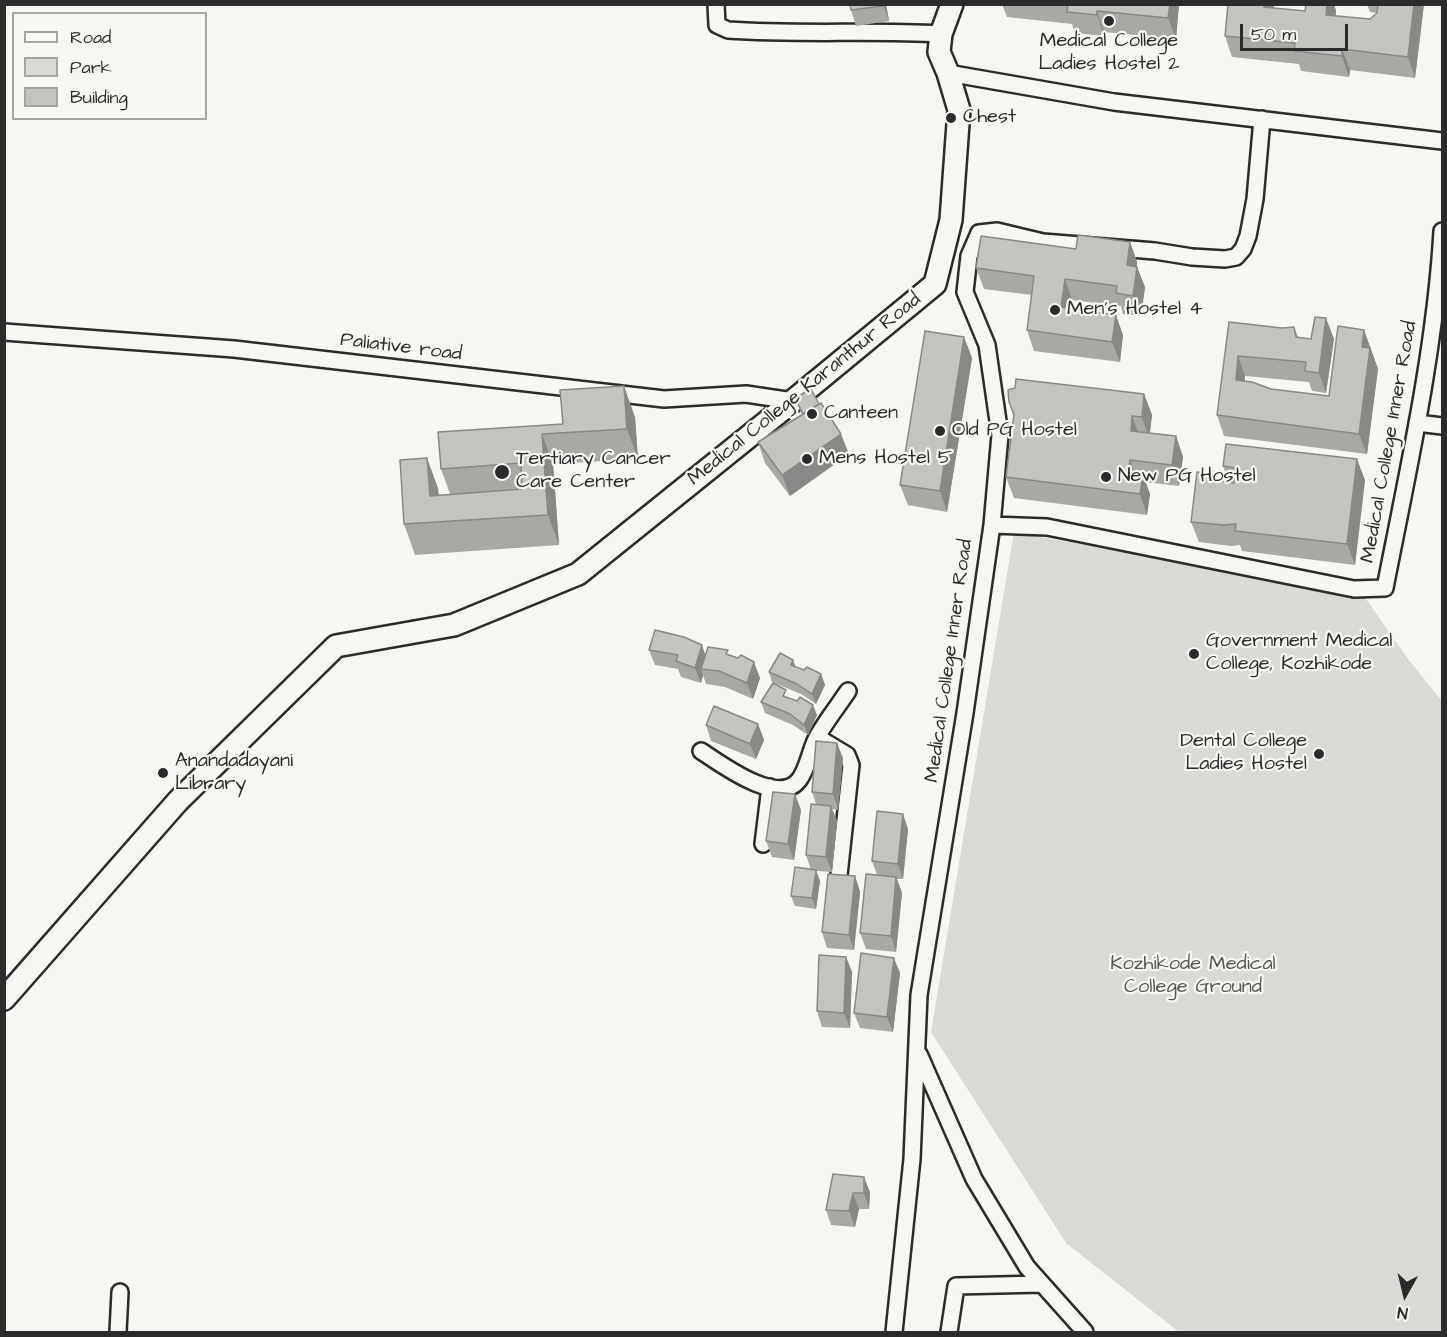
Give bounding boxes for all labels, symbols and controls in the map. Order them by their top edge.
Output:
legend [12,12,207,120]
scale bar [1243,12,1351,50]
marker: Medical College Ladies Hostel 2 [1102,14,1116,28]
text: 50 m [1251,22,1296,47]
text: Road [70,25,111,50]
place label: Medical College Ladies Hostel 2 [1038,30,1180,77]
text: Park [70,55,112,80]
text: Building [70,85,128,110]
place label: Chest [963,106,1016,130]
marker: Chest [944,111,958,125]
street label: Medical College Karanthur Road [684,289,926,491]
place label: Men's Hostel 4 [1067,298,1203,322]
marker: Men's Hostel 4 [1048,303,1062,317]
street label: Medical College Inner Road [1357,319,1423,565]
street label: Paliative road [339,329,463,367]
place label: Canteen [824,402,898,426]
marker: Canteen [805,407,819,421]
place label: Old PG Hostel [952,419,1077,443]
marker: Old PG Hostel [933,424,947,438]
place label: Mens Hostel 5 [819,447,952,471]
place label: Tertiary Cancer Care Center [516,448,670,495]
marker: Mens Hostel 5 [800,452,814,466]
marker: Tertiary Cancer Care Center [493,463,511,481]
place label: New PG Hostel [1118,465,1256,489]
marker: New PG Hostel [1099,470,1113,484]
street label: Medical College Inner Road [921,538,979,784]
place label: Government Medical College, Kozhikode [1206,630,1392,677]
marker: Government Medical College, Kozhikode [1187,647,1201,661]
place label: Dental College Ladies Hostel [1180,730,1307,777]
marker: Dental College Ladies Hostel [1312,747,1326,761]
place label: Anandadayani Library [175,750,293,797]
marker: Anandadayani Library [156,766,170,780]
park label: Kozhikode Medical College Ground [1110,953,1276,1000]
north arrow [1375,1265,1435,1325]
text: N [1396,1301,1409,1324]

